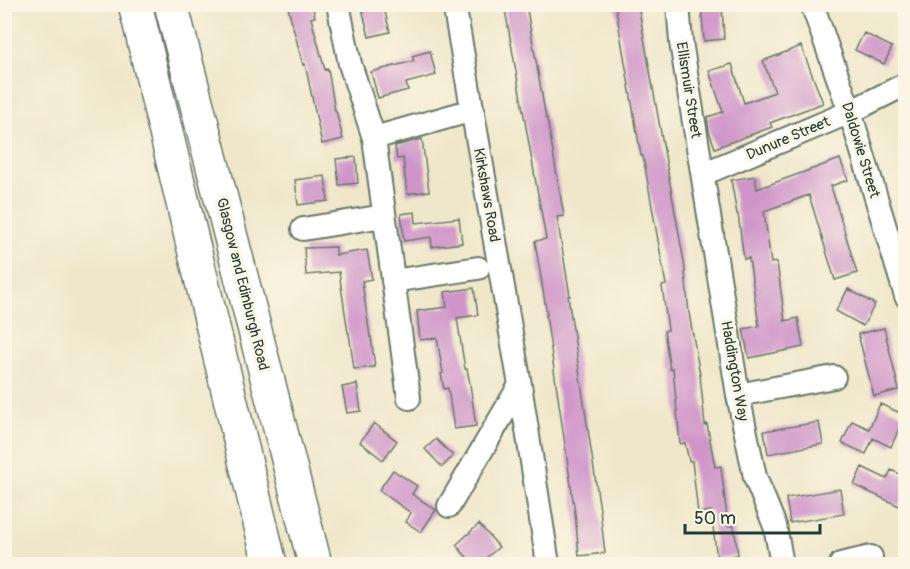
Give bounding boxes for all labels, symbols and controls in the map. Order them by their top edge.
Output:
street label: Ellismuir Street [672,41,706,140]
street label: Daldowie Street [837,100,884,201]
street label: Dunure Street [743,112,834,165]
street label: Kirkshaws Road [469,147,504,244]
street label: Glasgow and Edinburgh Road [212,196,273,372]
street label: Haddington Way [716,319,753,423]
scale bar [685,497,820,535]
text: 50 m [694,507,736,530]

